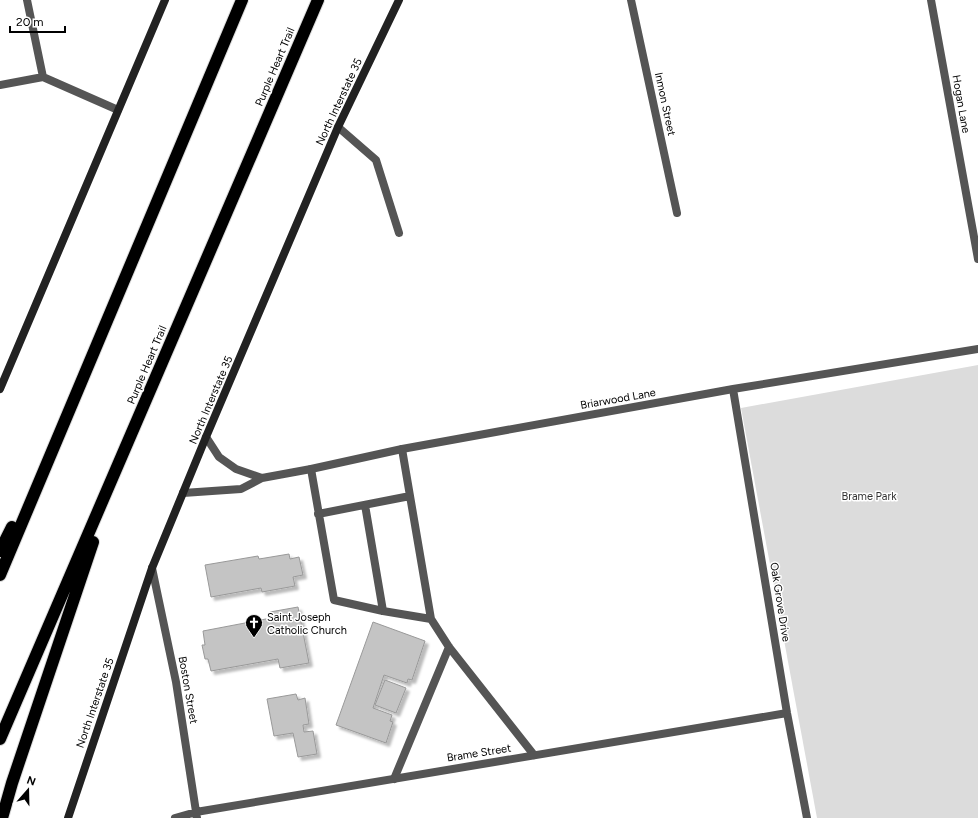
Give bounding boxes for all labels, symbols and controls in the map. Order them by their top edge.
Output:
scale bar [10,8,65,34]
text: 20 m [16,15,44,29]
street label: Purple Heart Trail [253,26,297,108]
street label: North Interstate 35 [313,56,365,148]
street label: Inmon Street [652,71,678,137]
street label: Hogan Lane [949,74,973,134]
street label: Purple Heart Trail [125,324,169,406]
street label: North Interstate 35 [187,354,235,446]
street label: Briarwood Lane [579,386,657,412]
park label: Brame Park [841,490,897,503]
street label: Oak Grove Drive [767,561,793,643]
place label: Saint Joseph Catholic Church [267,611,347,637]
church icon: Saint Joseph Catholic Church [244,613,264,638]
street label: Boston Street [176,655,200,725]
street label: North Interstate 35 [73,656,117,750]
street label: Brame Street [446,742,512,764]
north arrow [8,770,48,810]
text: N [25,774,37,789]

